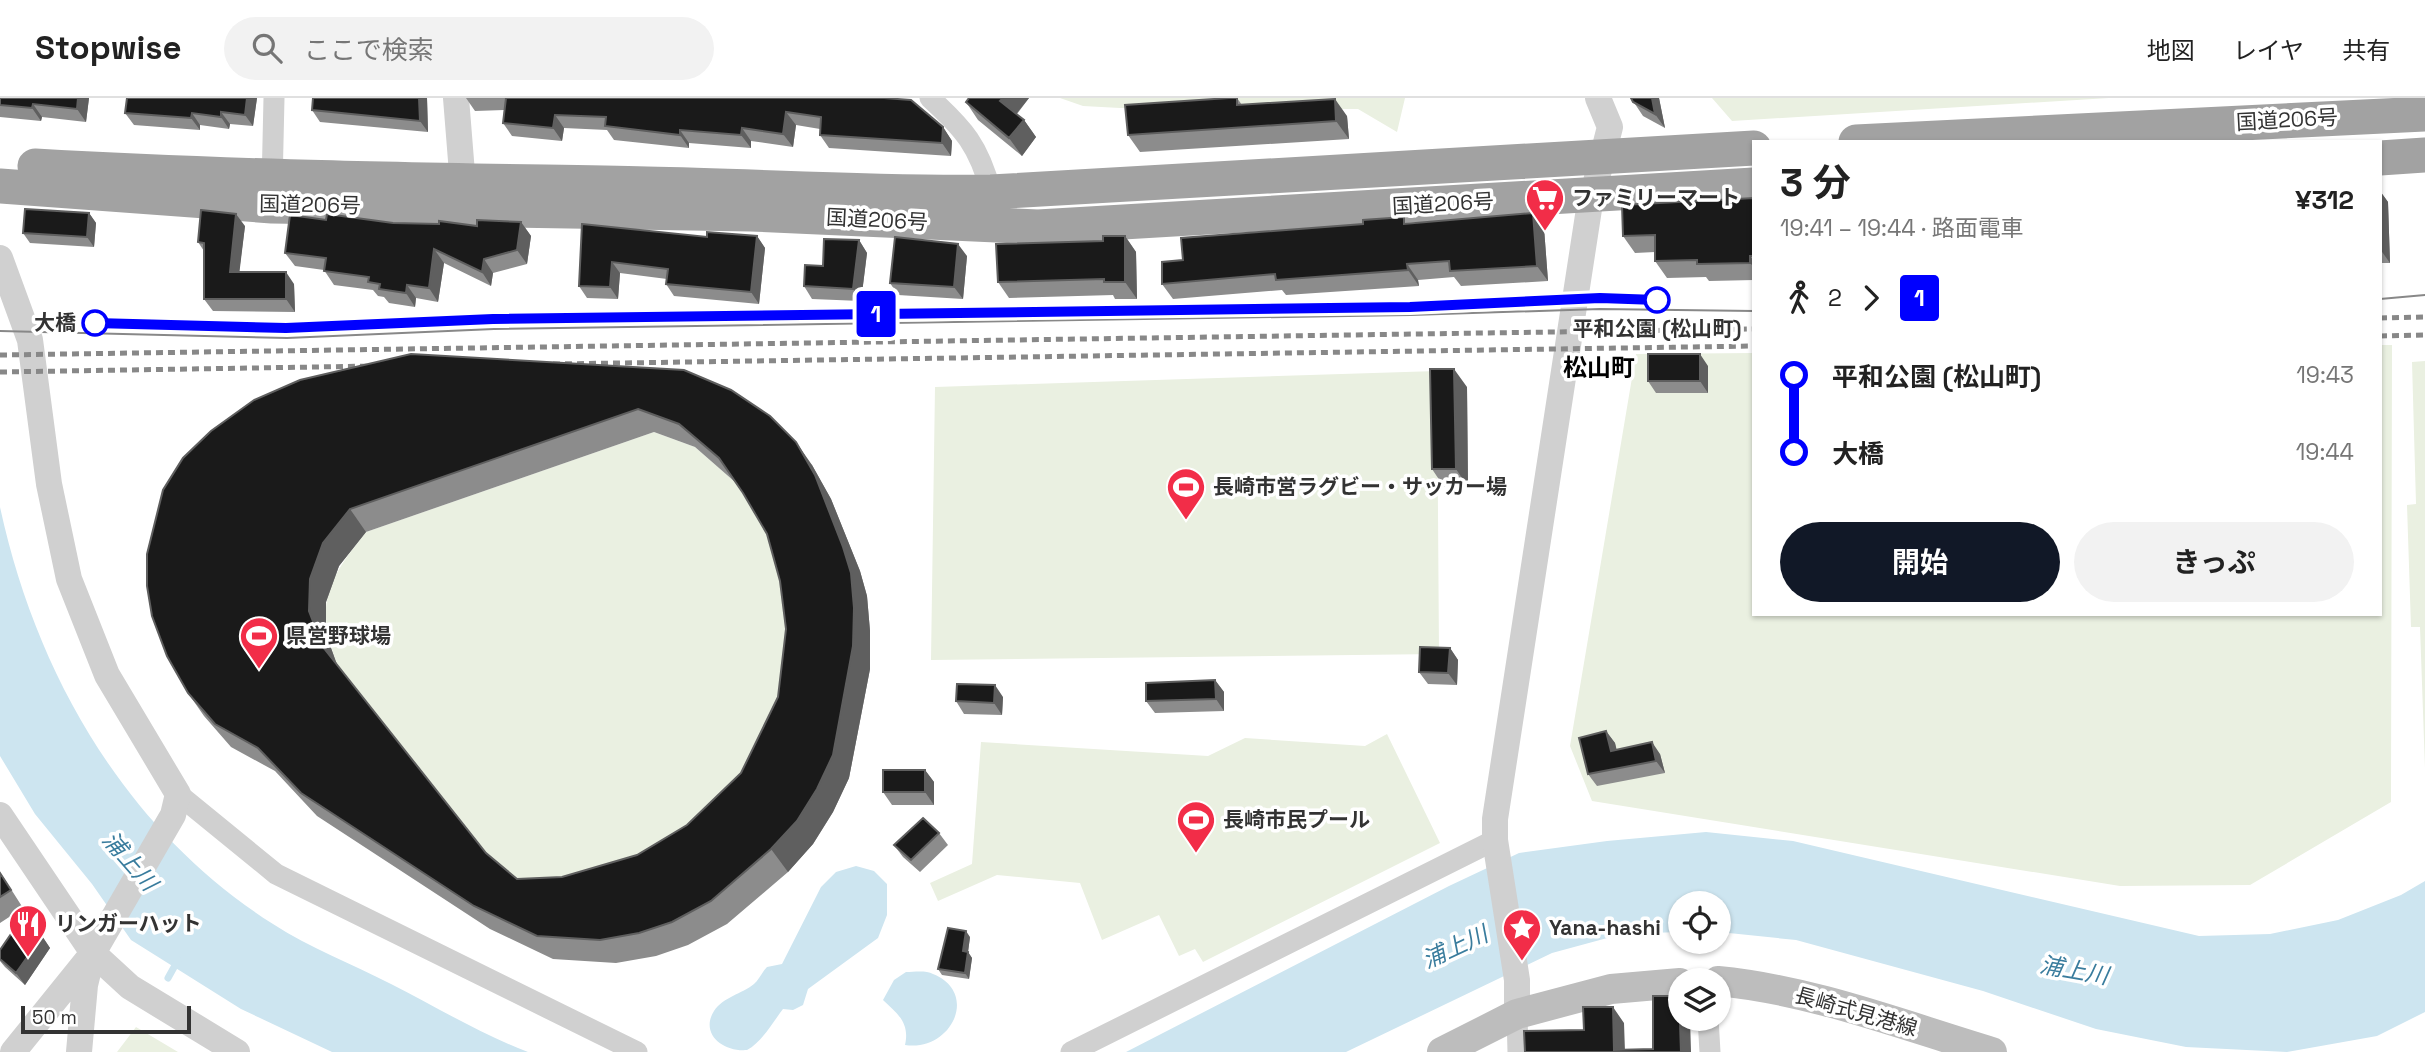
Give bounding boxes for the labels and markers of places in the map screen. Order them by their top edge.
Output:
supermarket icon: ファミリーマート [1524,177,1566,232]
place label: ファミリーマート [1572,184,1740,211]
marker: 平和公園 (松山町) [1644,287,1670,313]
place label: 大橋 [34,309,76,336]
marker: 大橋 [82,310,108,336]
place label: 平和公園 (松山町) [1573,315,1741,342]
sports icon: 長崎市営ラグビー・サッカー場 [1165,466,1207,521]
place label: 長崎市営ラグビー・サッカー場 [1213,473,1507,500]
sports icon: 県営野球場 [238,615,280,670]
place label: 県営野球場 [286,622,391,649]
sports icon: 長崎市民プール [1175,799,1217,854]
place label: 長崎市民プール [1223,806,1370,833]
restaurant icon: リンガーハット [7,903,49,958]
place icon: Yana-hashi [1501,907,1543,962]
place label: リンガーハット [55,910,202,937]
place label: Yana-hashi [1549,914,1661,941]

